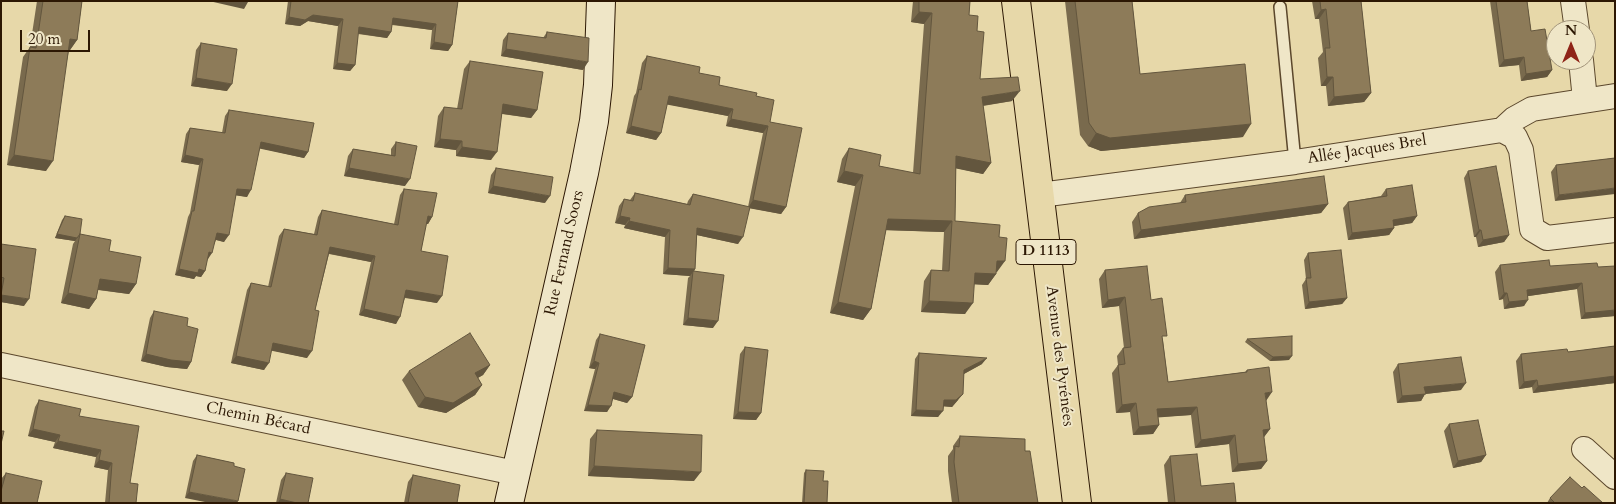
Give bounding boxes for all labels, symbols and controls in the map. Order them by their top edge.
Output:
scale bar [22,20,92,52]
north arrow [1546,20,1596,70]
text: N [1565,21,1577,40]
text: 20 m [28,29,60,49]
street label: Allée Jacques Brel [1306,131,1428,169]
street label: Rue Fernand Soors [541,188,589,318]
road number: D 1113 [1016,240,1076,264]
street label: Avenue des Pyrénées [1041,285,1077,427]
street label: Chemin Bécard [204,399,312,439]

